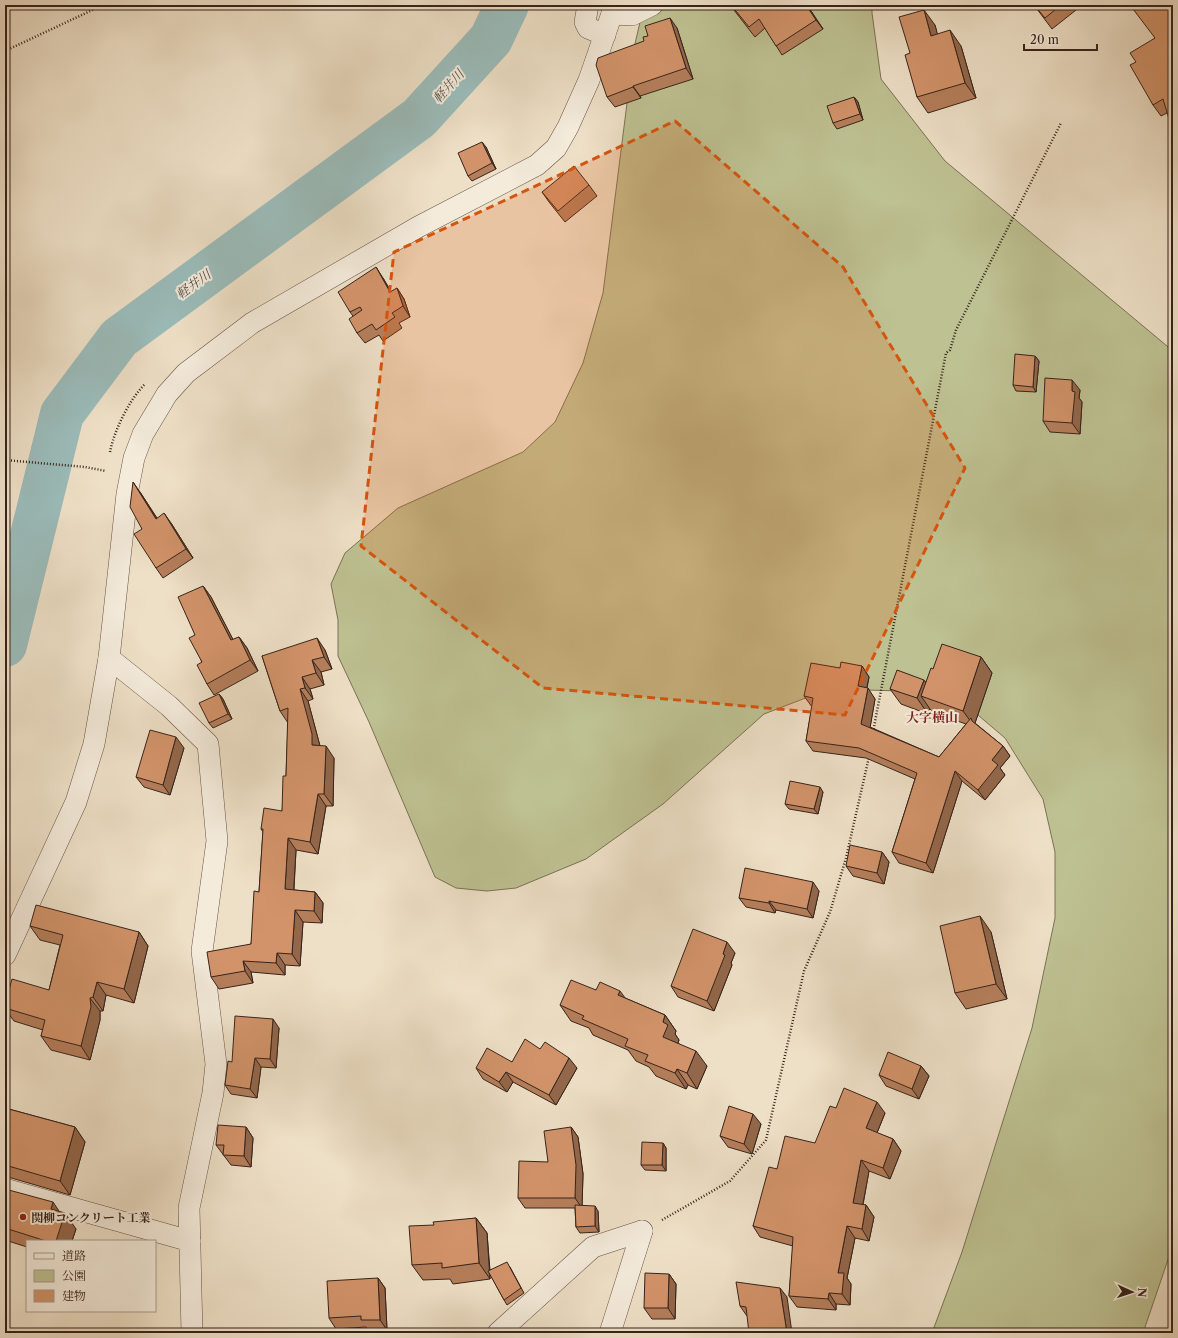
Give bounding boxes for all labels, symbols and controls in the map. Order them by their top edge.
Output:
scale bar [1024,26,1097,52]
text: 20 m [1030,32,1059,47]
water label: 軽井川 [429,65,468,106]
water label: 軽井川 [173,265,215,302]
district label: 大字横山 [906,709,958,725]
place label: 関柳コンクリート工業 [31,1210,151,1225]
marker: 関柳コンクリート工業 [18,1212,28,1222]
legend [26,1240,156,1312]
text: 道路 [62,1248,86,1263]
text: 公園 [62,1268,86,1283]
north arrow [1112,1272,1152,1312]
text: N [1135,1287,1149,1298]
text: 建物 [62,1288,86,1303]

